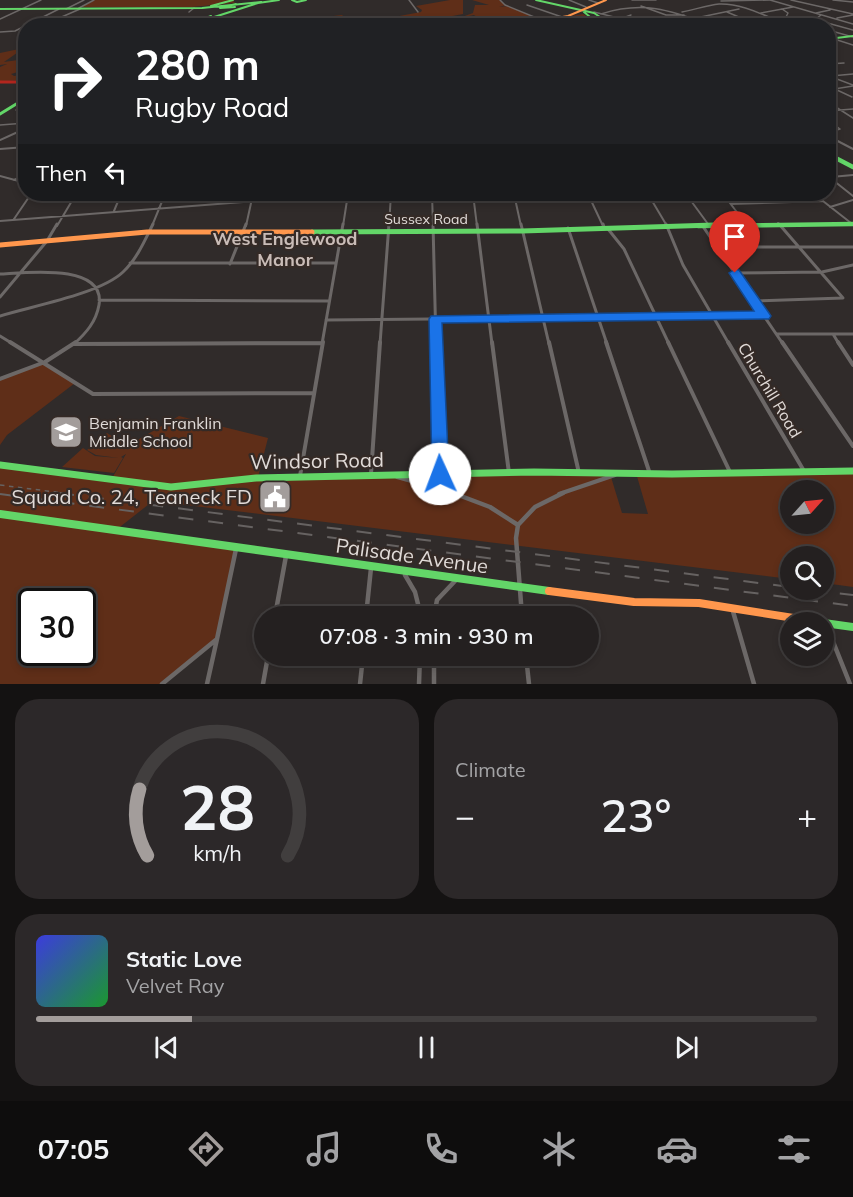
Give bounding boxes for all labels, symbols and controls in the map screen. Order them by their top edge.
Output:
text: 280 m [135,38,260,91]
icon: right [36,42,114,120]
text: Rugby Road [135,90,289,124]
icon: left [99,156,132,189]
text: Then [36,159,87,187]
street label: Sussex Road [384,210,468,228]
pin [709,211,760,273]
icon: arrive [718,220,751,253]
district label: West Englewood Manor [213,227,357,271]
street label: Churchill Road [734,339,806,441]
place label: Benjamin Franklin Middle School [89,413,222,451]
school or university icon: Benjamin Franklin Middle School [48,414,84,450]
position arrow [408,442,472,506]
street label: Windsor Road [250,447,384,474]
public building icon: Squad Co. 24, Teaneck FD [257,479,293,515]
north arrow [780,480,834,534]
map controls [780,480,834,666]
place label: Squad Co. 24, Teaneck FD [12,484,252,509]
street label: Palisade Avenue [334,532,490,579]
button: search [780,546,834,600]
speed limit sign: 30 [18,588,96,666]
button: layers [780,612,834,666]
text: 07:08 · 3 min · 930 m [319,622,534,650]
text: Climate [455,757,526,782]
text: 28 [180,767,254,846]
text: 23° [601,787,671,843]
text: − [455,795,475,836]
text: + [797,795,817,836]
text: km/h [193,839,241,866]
text: Static Love [126,945,242,973]
text: Velvet Ray [126,973,224,998]
icon: previous [150,1031,183,1064]
icon: pause [410,1031,443,1064]
icon: next [670,1031,703,1064]
icon: directions [185,1128,227,1170]
icon: music [303,1128,345,1170]
icon: phone [420,1128,462,1170]
icon: climate [538,1128,580,1170]
icon: car [656,1128,698,1170]
icon: filters [773,1128,815,1170]
text: 07:05 [38,1132,109,1166]

